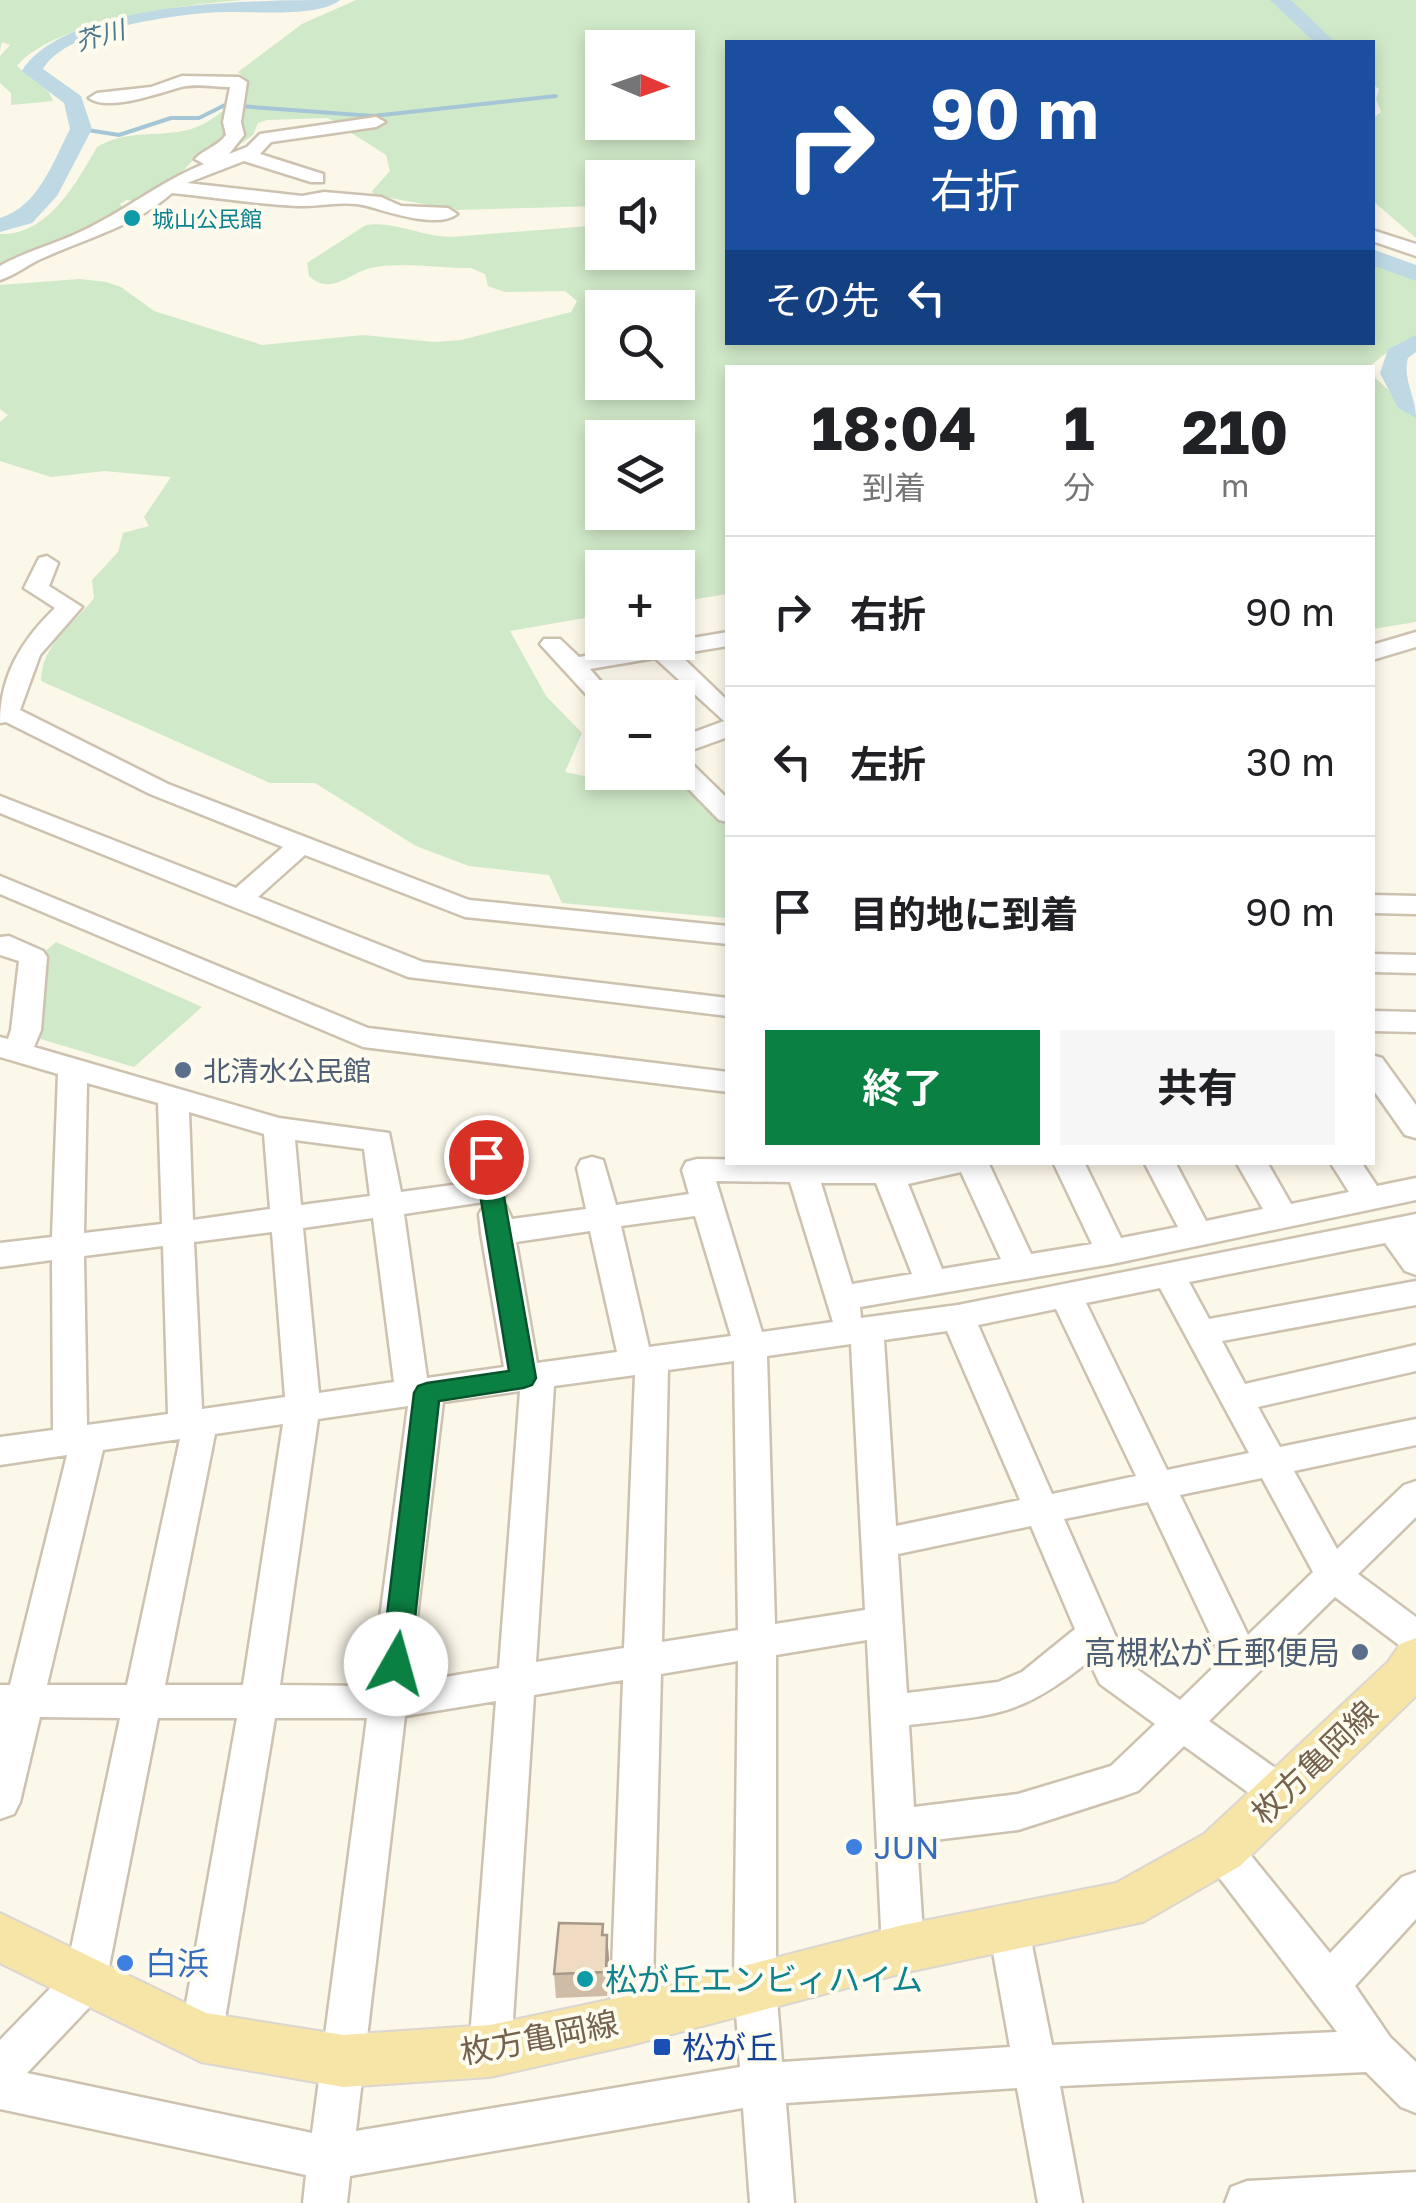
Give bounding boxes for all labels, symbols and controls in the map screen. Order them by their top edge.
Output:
water label: 芥川 [72,12,131,57]
north arrow [585,30,695,140]
map controls [585,30,695,790]
text: 90 m [930,70,1099,154]
icon: right [765,80,895,210]
button: sound [585,160,695,270]
text: 右折 [930,163,1020,217]
place label: 城山公民館 [152,205,262,232]
marker: 城山公民館 [121,207,143,229]
icon: left [899,270,954,325]
text: その先 [765,277,879,322]
button: search [585,290,695,400]
text: 18:04 [812,391,977,463]
text: 1 [1064,391,1095,463]
text: 210 [1182,395,1288,467]
button: layers [585,420,695,530]
text: m [1221,466,1249,504]
text: 到着 [862,468,926,506]
text: 分 [1063,468,1095,506]
button: + [585,550,695,660]
icon: right [765,584,820,639]
text: 90 m [1245,589,1335,634]
text: 右折 [850,591,926,636]
button: − [585,680,695,790]
icon: left [765,734,820,789]
text: 30 m [1246,739,1335,784]
text: 左折 [850,741,926,786]
icon: arrive [765,884,820,939]
text: 90 m [1245,889,1335,934]
text: 目的地に到着 [850,891,1078,936]
button: 終了 [765,1030,1040,1145]
button: 共有 [1060,1030,1335,1145]
place label: 北清水公民館 [203,1054,371,1087]
marker: 北清水公民館 [172,1059,194,1081]
pin [444,1115,529,1200]
icon: arrive [459,1130,514,1185]
position arrow [344,1612,448,1716]
place label: 高槻松が丘郵便局 [1084,1633,1340,1671]
marker: 高槻松が丘郵便局 [1349,1641,1371,1663]
street label: 枚方亀岡線 [1243,1693,1385,1831]
place label: JUN [874,1828,939,1866]
marker: JUN [843,1836,865,1858]
place label: 白浜 [145,1944,209,1982]
marker: 白浜 [114,1952,136,1974]
place label: 松が丘エンビィハイム [605,1960,923,1998]
marker: 松が丘エンビィハイム [574,1968,596,1990]
street label: 枚方亀岡線 [457,2003,621,2071]
place label: 松が丘 [682,2028,778,2066]
marker: 松が丘 [651,2036,673,2058]

